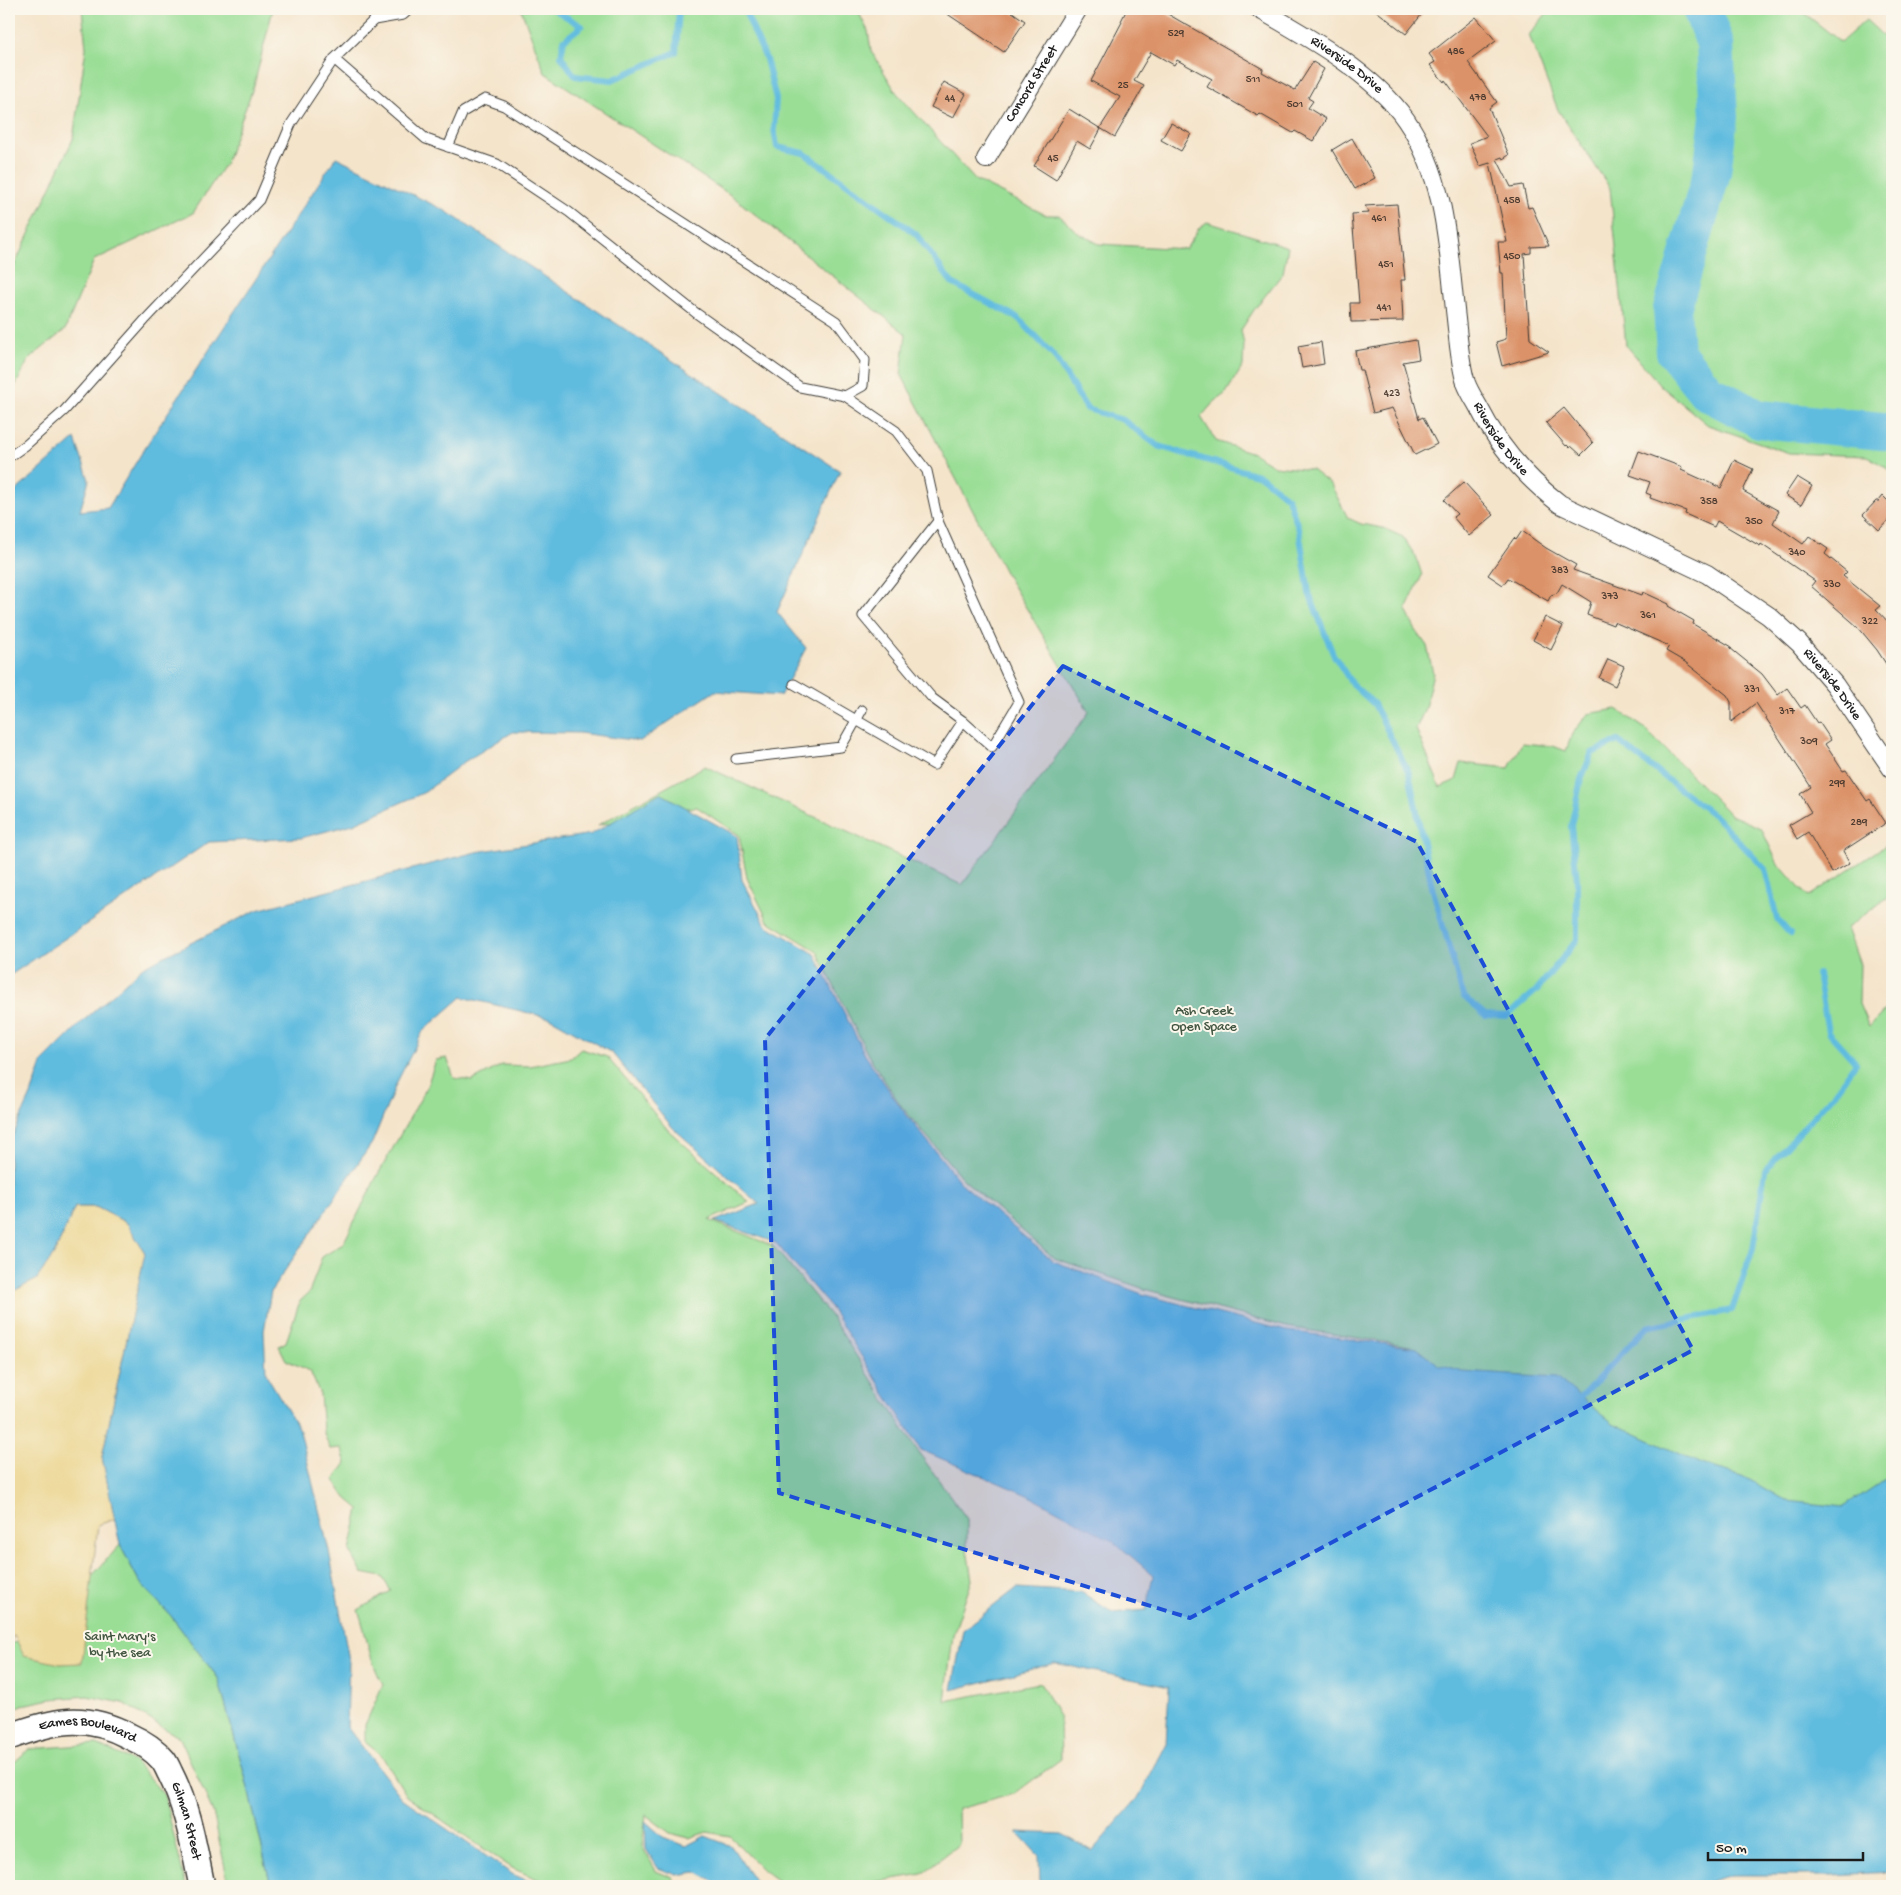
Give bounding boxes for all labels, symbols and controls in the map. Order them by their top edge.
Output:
house number: 529 [1168,28,1185,40]
street label: Riverside Drive [1307,33,1387,98]
street label: Concord Street [1002,41,1063,126]
house number: 486 [1448,46,1465,58]
house number: 511 [1246,74,1260,86]
house number: 25 [1117,80,1129,92]
house number: 478 [1470,92,1486,104]
house number: 44 [945,93,956,105]
house number: 501 [1287,99,1303,111]
house number: 45 [1048,153,1059,165]
house number: 458 [1503,195,1521,207]
house number: 461 [1371,213,1387,225]
house number: 450 [1503,251,1521,263]
house number: 451 [1378,259,1394,271]
house number: 441 [1377,302,1391,314]
house number: 423 [1384,388,1400,400]
street label: Riverside Drive [1469,399,1532,480]
house number: 358 [1699,496,1718,508]
house number: 350 [1744,516,1763,528]
house number: 340 [1787,547,1806,559]
house number: 383 [1550,565,1569,577]
house number: 330 [1822,579,1841,591]
house number: 373 [1600,591,1619,603]
house number: 361 [1639,610,1656,622]
house number: 322 [1861,616,1879,628]
street label: Riverside Drive [1799,645,1865,724]
house number: 331 [1743,684,1760,696]
house number: 317 [1778,706,1795,718]
house number: 309 [1799,736,1818,748]
house number: 299 [1829,778,1846,790]
house number: 289 [1851,817,1868,829]
park label: Ash Creek Open Space [1171,1003,1238,1036]
park label: Saint Mary's by the sea [84,1629,156,1662]
street label: Eames Boulevard [37,1713,141,1748]
street label: Gilman Street [167,1779,205,1862]
scale bar [1708,1830,1864,1862]
text: 50 m [1716,1840,1747,1858]

